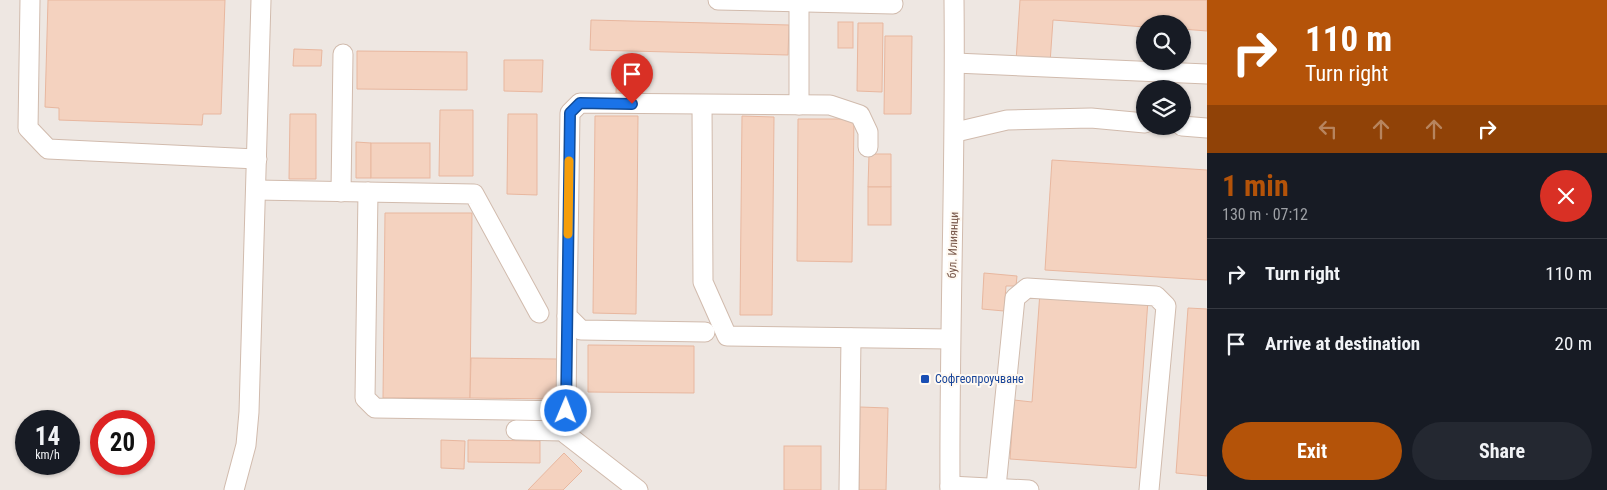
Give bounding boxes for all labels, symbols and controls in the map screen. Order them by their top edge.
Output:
map controls [1136,15,1191,135]
button: search [1136,15,1191,70]
text: 110 m [1305,19,1392,60]
icon: right [1222,20,1287,85]
pin [611,53,653,104]
icon: arrive [618,60,646,88]
text: Turn right [1305,61,1388,86]
button: layers [1136,80,1191,135]
icon: left [1314,115,1342,143]
icon: ahead [1367,115,1395,143]
icon: ahead [1420,115,1448,143]
icon: right [1473,115,1501,143]
text: 1 min [1222,168,1289,203]
button: close [1540,170,1592,222]
text: 130 m · 07:12 [1222,205,1308,224]
street label: бул. Илиянци [945,211,961,279]
icon: right [1222,260,1250,288]
text: Turn right [1265,262,1340,285]
text: 110 m [1545,262,1592,285]
icon: arrive [1222,330,1250,358]
text: Arrive at destination [1265,332,1420,355]
text: 20 m [1555,332,1592,355]
place label: Софгеопроучване [935,372,1024,386]
marker: Софгеопроучване [919,373,931,385]
position arrow [539,384,591,436]
speed limit sign: 20 [90,410,155,475]
text: 14 [35,422,60,451]
button: Exit [1222,422,1402,480]
button: Share [1412,422,1592,480]
text: km/h [35,448,60,462]

